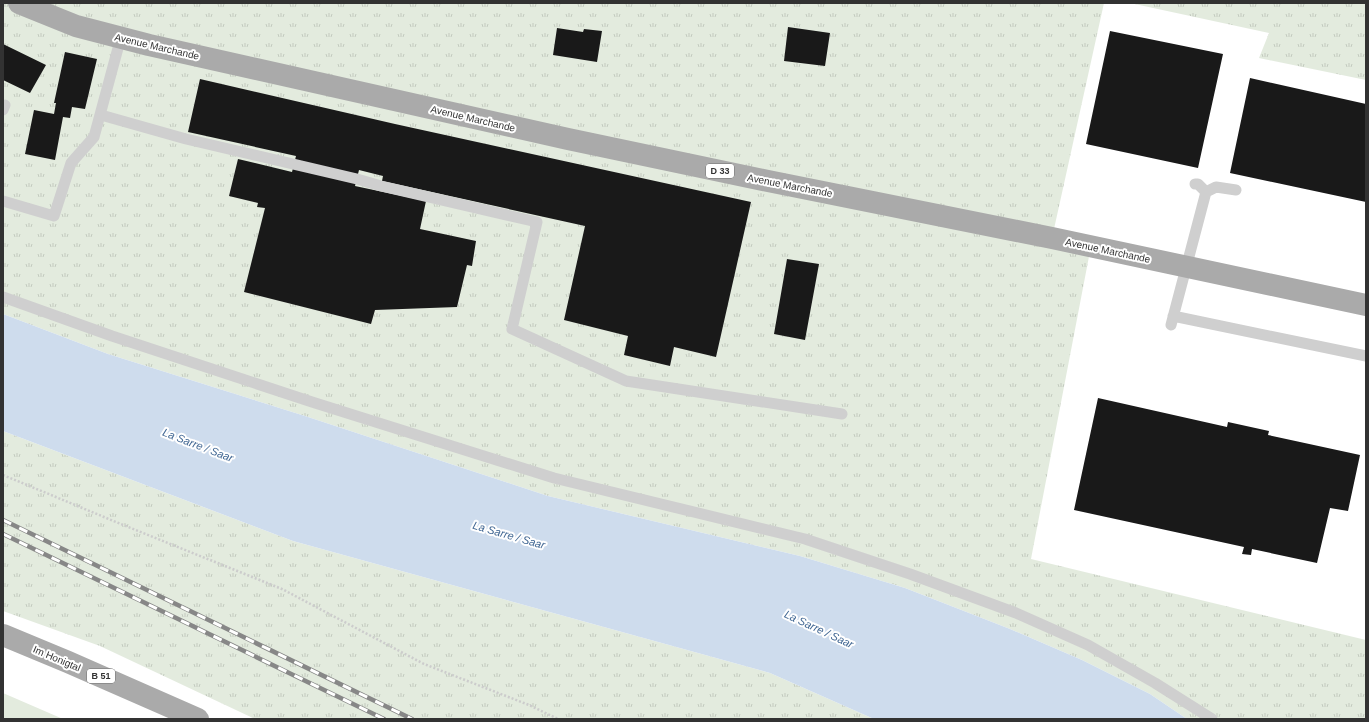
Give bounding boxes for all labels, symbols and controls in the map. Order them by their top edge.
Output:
street label: Avenue Marchande [113,31,201,62]
street label: Avenue Marchande [429,103,517,134]
road number: D 33 [706,164,734,178]
street label: Avenue Marchande [746,172,834,199]
street label: Avenue Marchande [1064,236,1152,265]
water label: La Sarre / Saar [161,426,236,464]
water label: La Sarre / Saar [471,519,548,551]
water label: La Sarre / Saar [783,608,857,651]
street label: Im Honigtal [31,644,82,673]
road number: B 51 [87,669,115,683]

